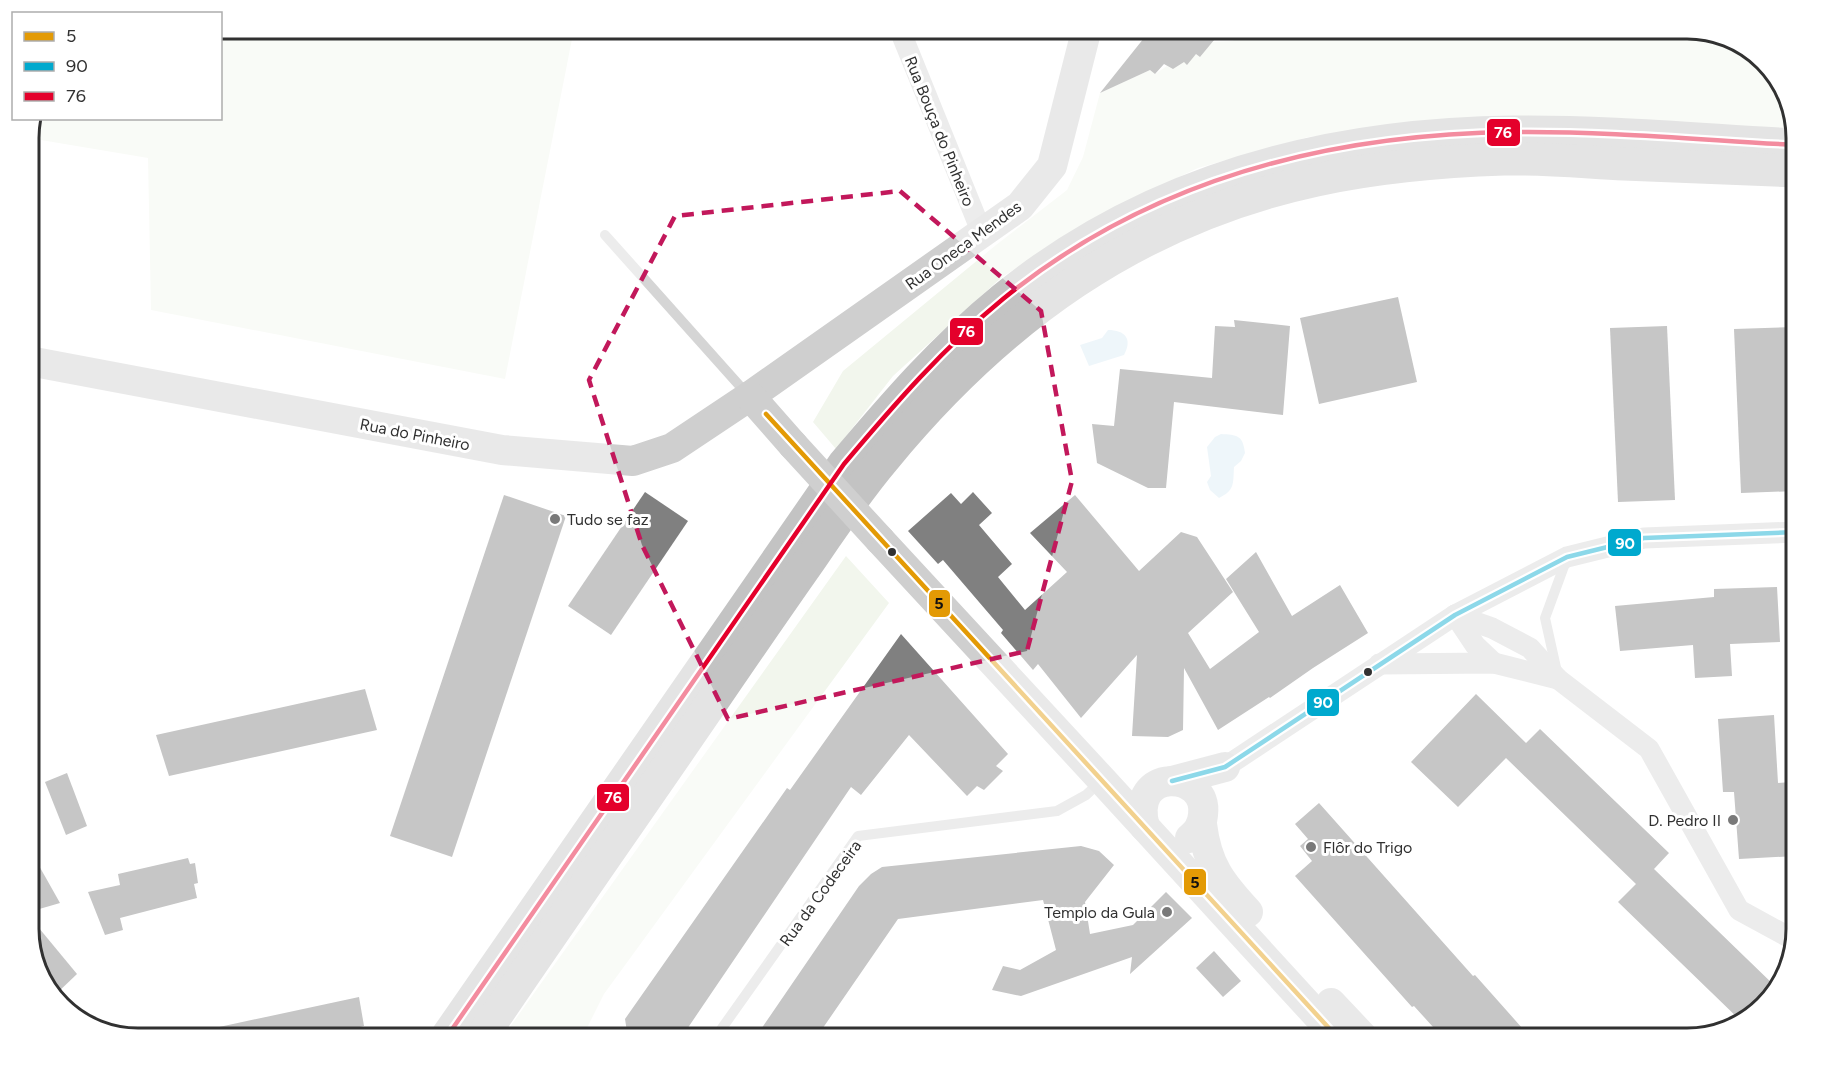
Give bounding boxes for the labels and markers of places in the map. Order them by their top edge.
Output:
place label: Tudo se faz [567,510,649,529]
marker: Tudo se faz [548,512,562,526]
unlabelled marker [886,546,898,558]
unlabelled marker [1362,666,1374,678]
place label: D. Pedro II [1648,811,1721,830]
marker: D. Pedro II [1726,813,1740,827]
place label: Flôr do Trigo [1323,838,1412,857]
marker: Flôr do Trigo [1304,840,1318,854]
place label: Templo da Gula [1044,903,1155,922]
marker: Templo da Gula [1160,905,1174,919]

